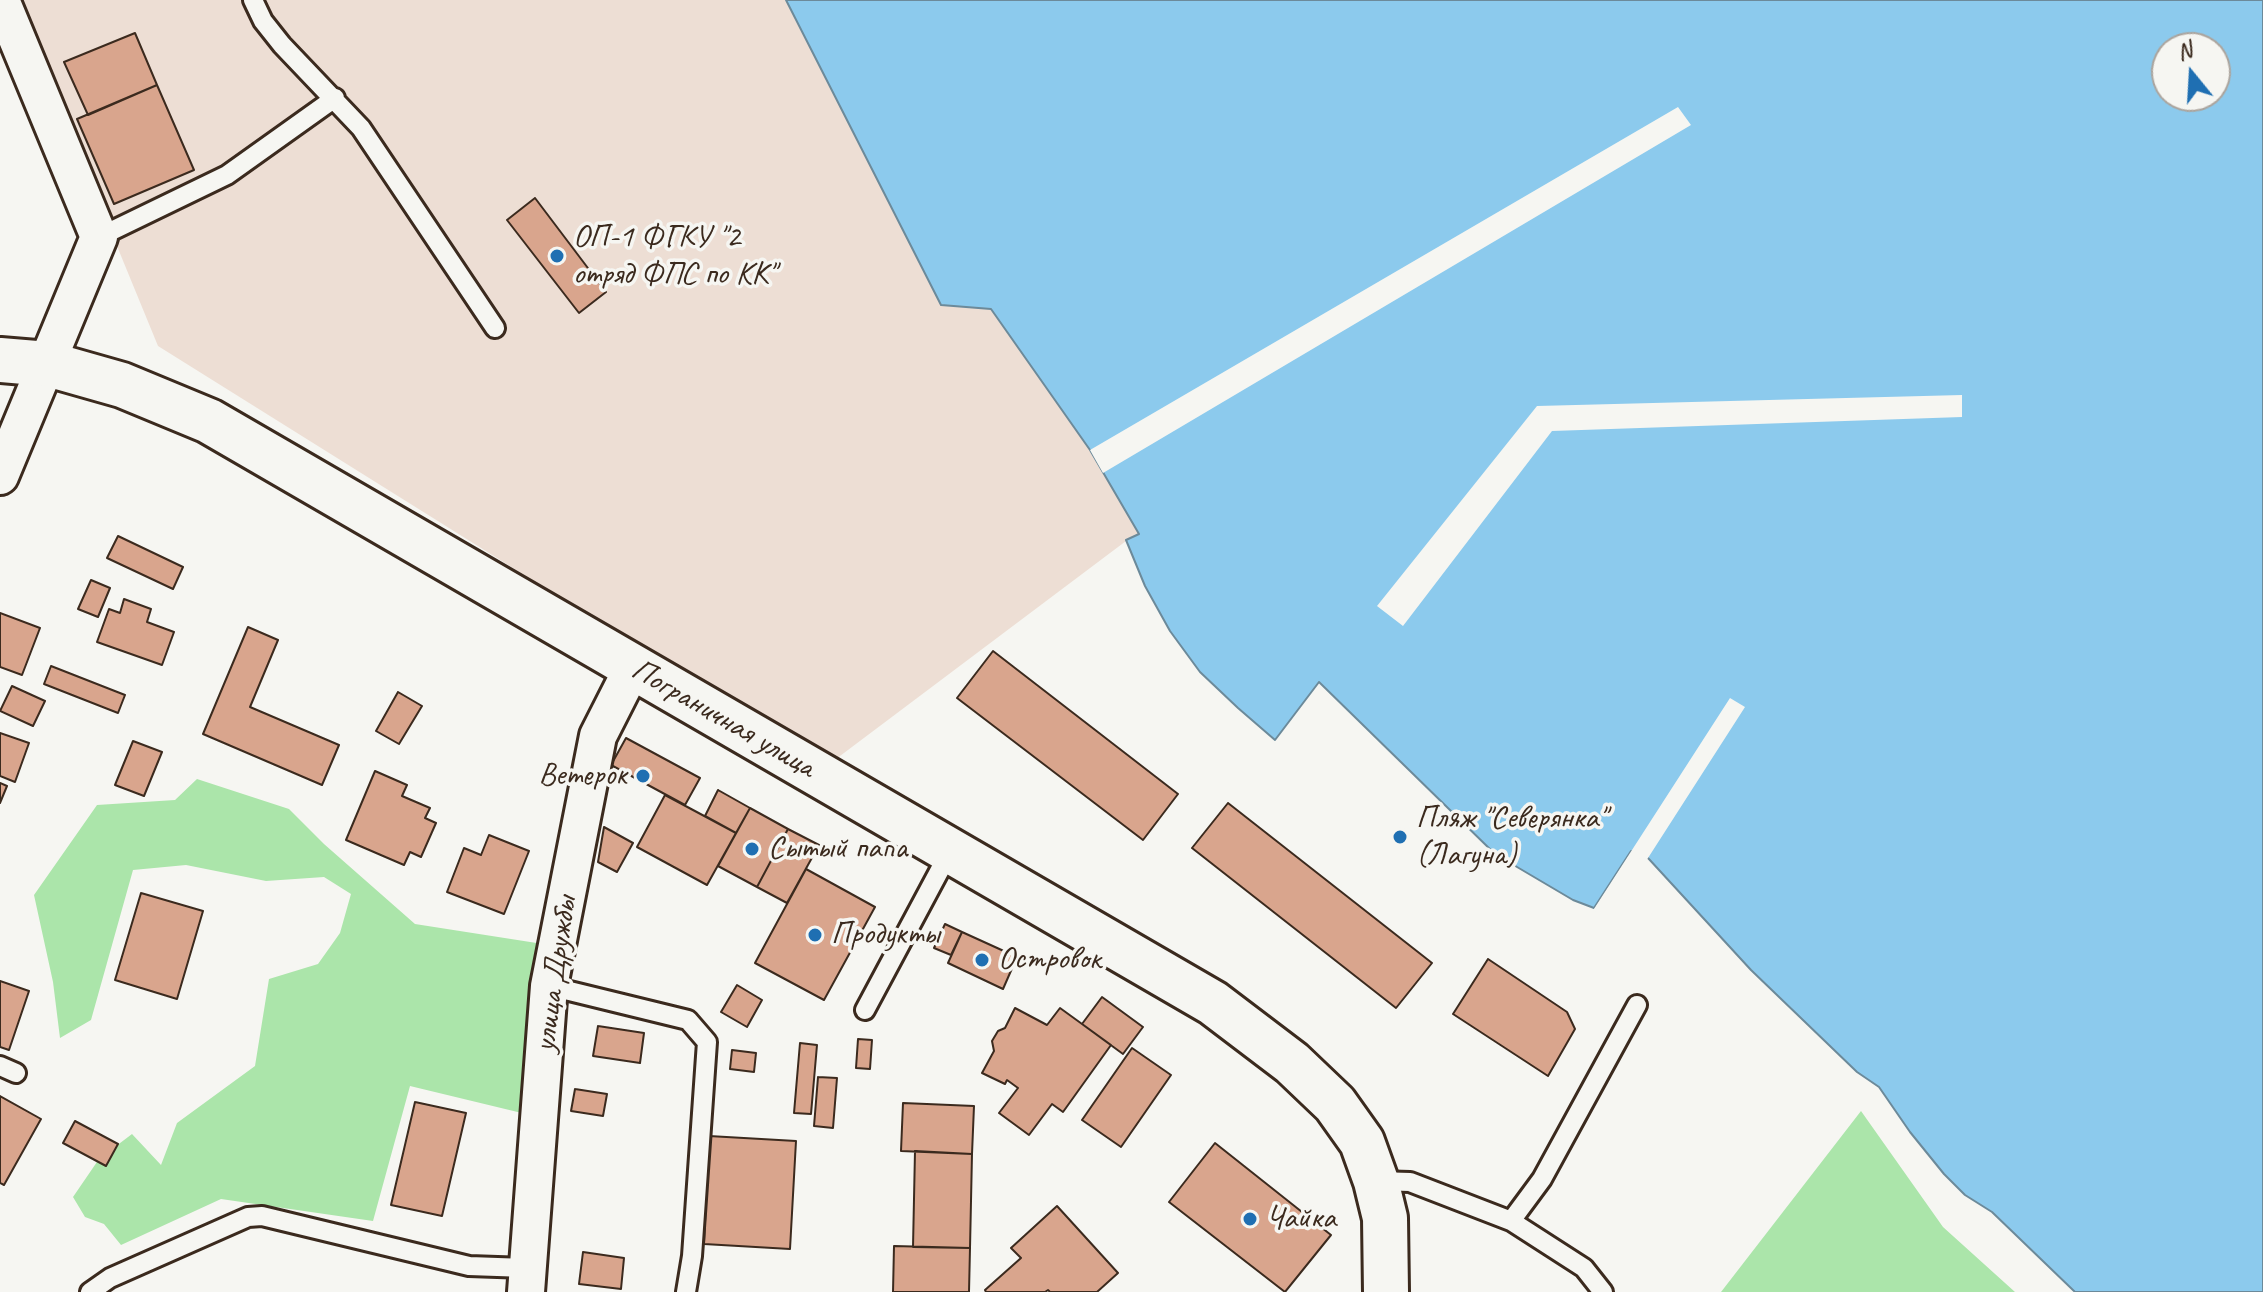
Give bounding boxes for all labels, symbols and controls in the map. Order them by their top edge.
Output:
north arrow [2151,32,2231,112]
text: N [2173,36,2195,66]
place label: ОП-1 ФГКУ "2 отряд ФПС по КК" [573,219,775,294]
marker: ОП-1 ФГКУ "2 отряд ФПС по КК" [548,247,566,265]
street label: Пограничная улица [624,651,822,787]
place label: Ветерок [538,757,627,795]
marker: Ветерок [634,767,652,785]
place label: Пляж "Северянка" (Лагуна) [1416,800,1606,875]
marker: Пляж "Северянка" (Лагуна) [1391,828,1409,846]
place label: Сытый папа [768,830,907,868]
marker: Сытый папа [743,840,761,858]
street label: улица Дружбы [526,894,586,1054]
place label: Продукты [831,916,940,954]
marker: Продукты [806,926,824,944]
place label: Островок [998,941,1101,979]
marker: Островок [973,951,991,969]
place label: Чайка [1266,1200,1336,1238]
marker: Чайка [1241,1210,1259,1228]

